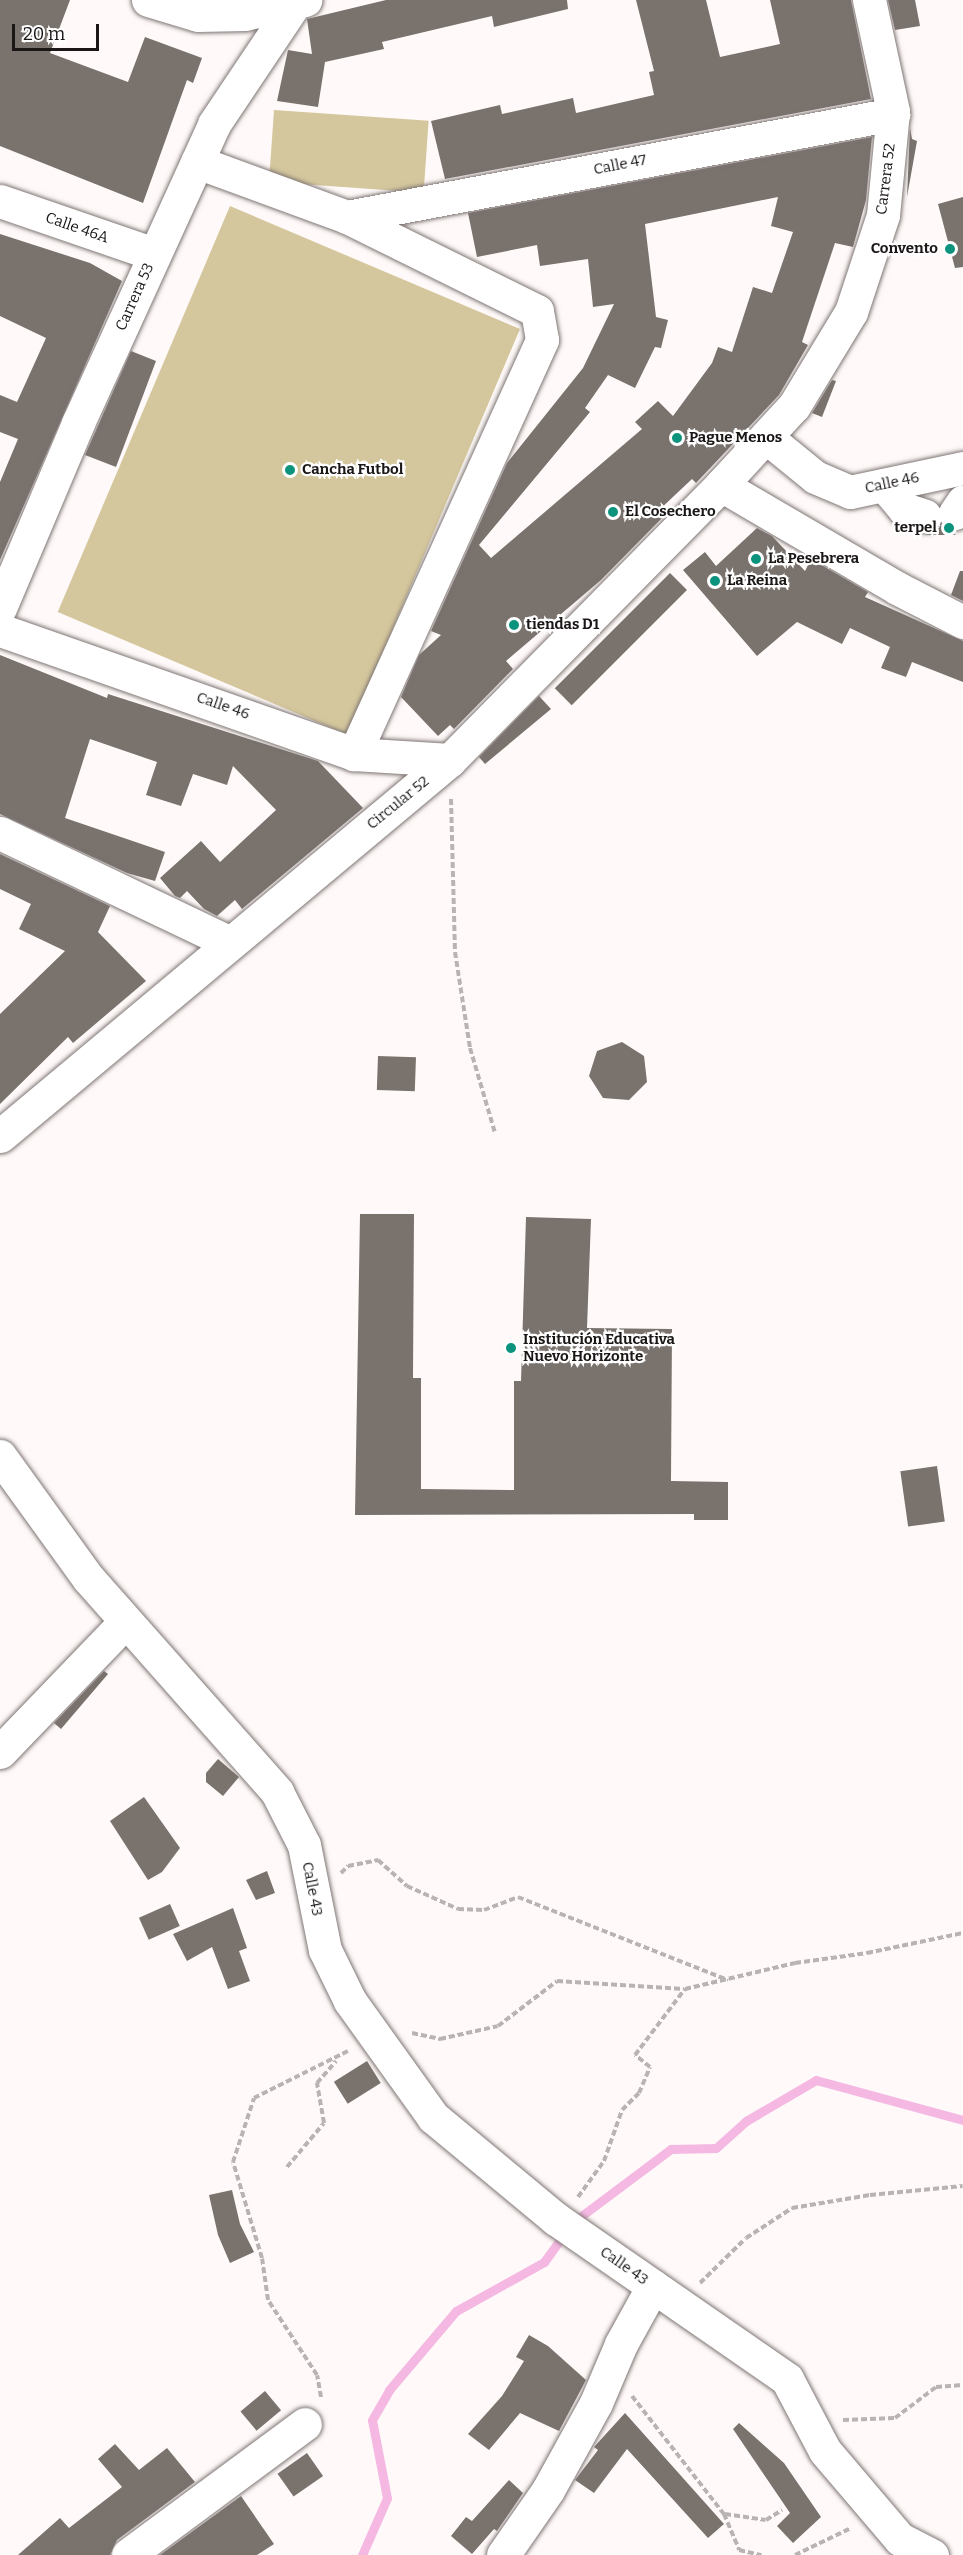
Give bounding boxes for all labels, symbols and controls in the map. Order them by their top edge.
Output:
scale bar [15,12,102,50]
text: 20 m [23,23,65,45]
street label: Carrera 52 [873,142,899,216]
street label: Calle 47 [592,151,648,179]
street label: Calle 46A [43,209,111,247]
place label: Convento [871,240,938,258]
marker: Convento [943,242,957,256]
street label: Carrera 53 [112,260,158,334]
place label: Pague Menos [689,429,782,447]
marker: Pague Menos [670,431,684,445]
place label: Cancha Futbol [302,461,403,479]
marker: Cancha Futbol [283,463,297,477]
street label: Calle 46 [863,468,921,498]
place label: El Cosechero [625,503,716,521]
marker: El Cosechero [606,505,620,519]
place label: terpel [894,519,937,537]
marker: terpel [942,521,956,535]
place label: La Pesebrera [768,550,859,568]
marker: La Pesebrera [749,552,763,566]
place label: La Reina [727,572,787,590]
marker: La Reina [708,574,722,588]
place label: tiendas D1 [526,616,599,634]
marker: tiendas D1 [507,618,521,632]
street label: Calle 46 [194,689,252,723]
street label: Circular 52 [363,773,433,833]
place label: Institución Educativa Nuevo Horizonte [523,1330,675,1365]
marker: Institución Educativa Nuevo Horizonte [504,1341,518,1355]
street label: Calle 43 [298,1860,326,1918]
street label: Calle 43 [596,2243,652,2289]

